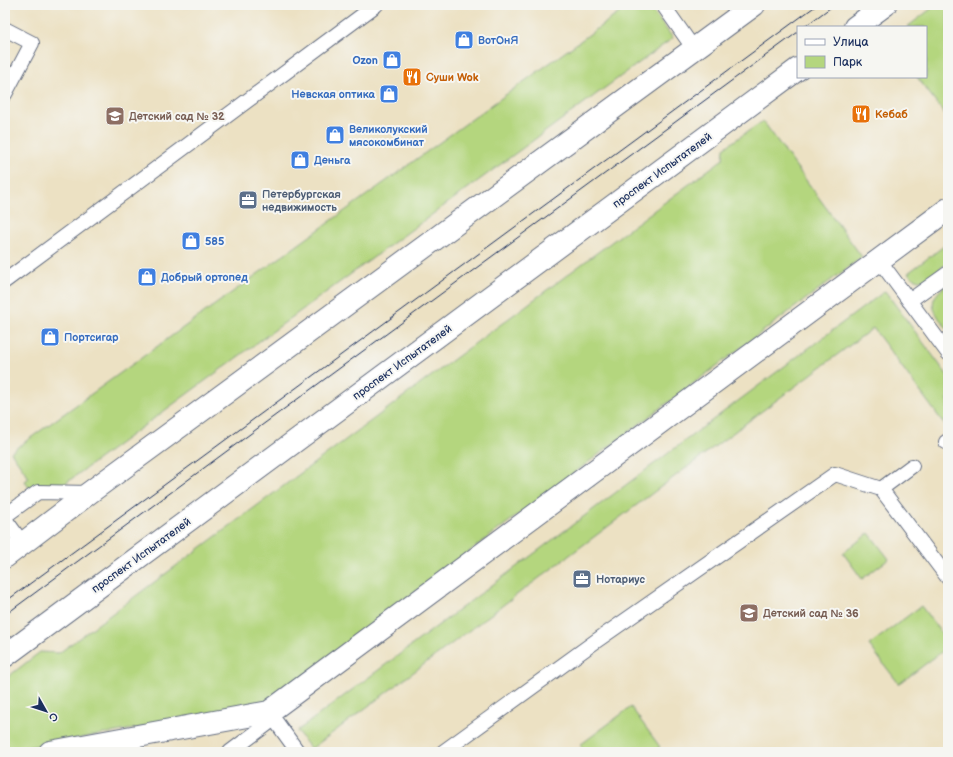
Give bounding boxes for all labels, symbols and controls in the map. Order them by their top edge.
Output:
legend [797,26,927,78]
shop icon: ВотОнЯ [453,29,475,51]
place label: ВотОнЯ [478,34,518,47]
text: Улица [833,35,869,50]
shop icon: Ozon [381,49,403,71]
place label: Ozon [352,54,378,67]
text: Парк [833,55,863,70]
restaurant icon: Суши Wok [401,66,423,88]
place label: Суши Wok [426,71,479,84]
shop icon: Невская оптика [378,83,400,105]
place label: Невская оптика [291,88,376,101]
restaurant icon: Кебаб [850,103,872,125]
school or university icon: Детский сад № 32 [104,105,126,127]
place label: Кебаб [875,108,908,121]
place label: Детский сад № 32 [129,110,225,123]
place label: Великолукский мясокомбинат [349,123,428,149]
shop icon: Великолукский мясокомбинат [324,124,346,146]
street label: проспект Испытателей [610,130,714,211]
shop icon: Деньга [289,149,311,171]
place label: Деньга [314,154,351,167]
place label: Петербургская недвижимость [262,188,341,214]
office icon: Петербургская недвижимость [237,189,259,211]
shop icon: 585 [180,230,202,252]
place label: 585 [205,235,225,248]
shop icon: Добрый ортопед [136,266,158,288]
place label: Добрый ортопед [161,271,248,284]
street label: проспект Испытателей [350,322,454,403]
shop icon: Портсигар [39,326,61,348]
place label: Портсигар [64,331,119,344]
street label: проспект Испытателей [89,515,193,596]
office icon: Нотариус [571,568,593,590]
place label: Нотариус [596,573,646,586]
school or university icon: Детский сад № 36 [738,602,760,624]
place label: Детский сад № 36 [763,607,859,620]
north arrow [26,691,66,731]
text: С [46,710,61,724]

